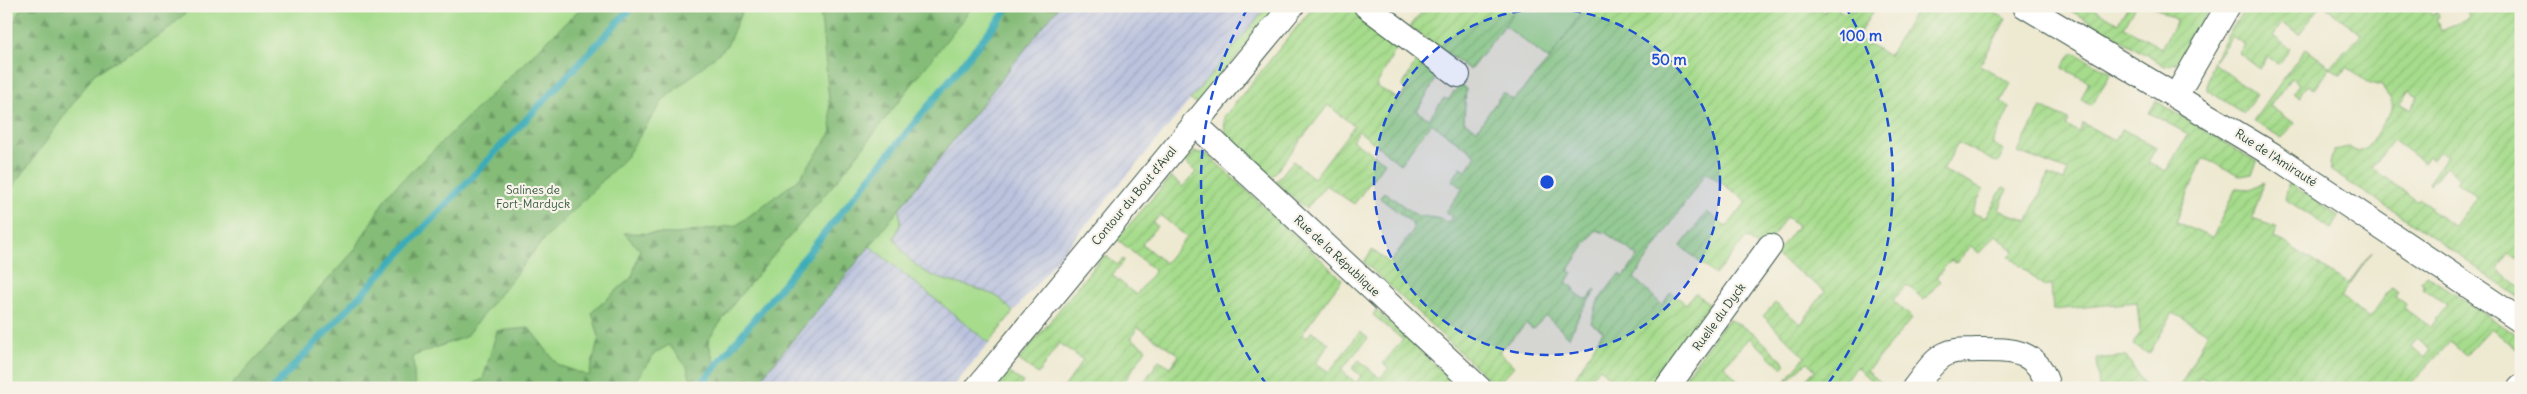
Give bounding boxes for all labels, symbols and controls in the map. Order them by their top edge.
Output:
text: 100 m [1840,26,1882,45]
text: 50 m [1651,50,1687,69]
street label: Rue de l'Amirauté [2233,126,2320,190]
street label: Contour du Bout d'Aval [1088,143,1179,248]
centre of rings [1538,173,1556,191]
park label: Salines de Fort-Mardyck [496,182,570,211]
street label: Rue de la République [1291,212,1384,299]
street label: Ruelle du Dyck [1689,280,1748,354]

